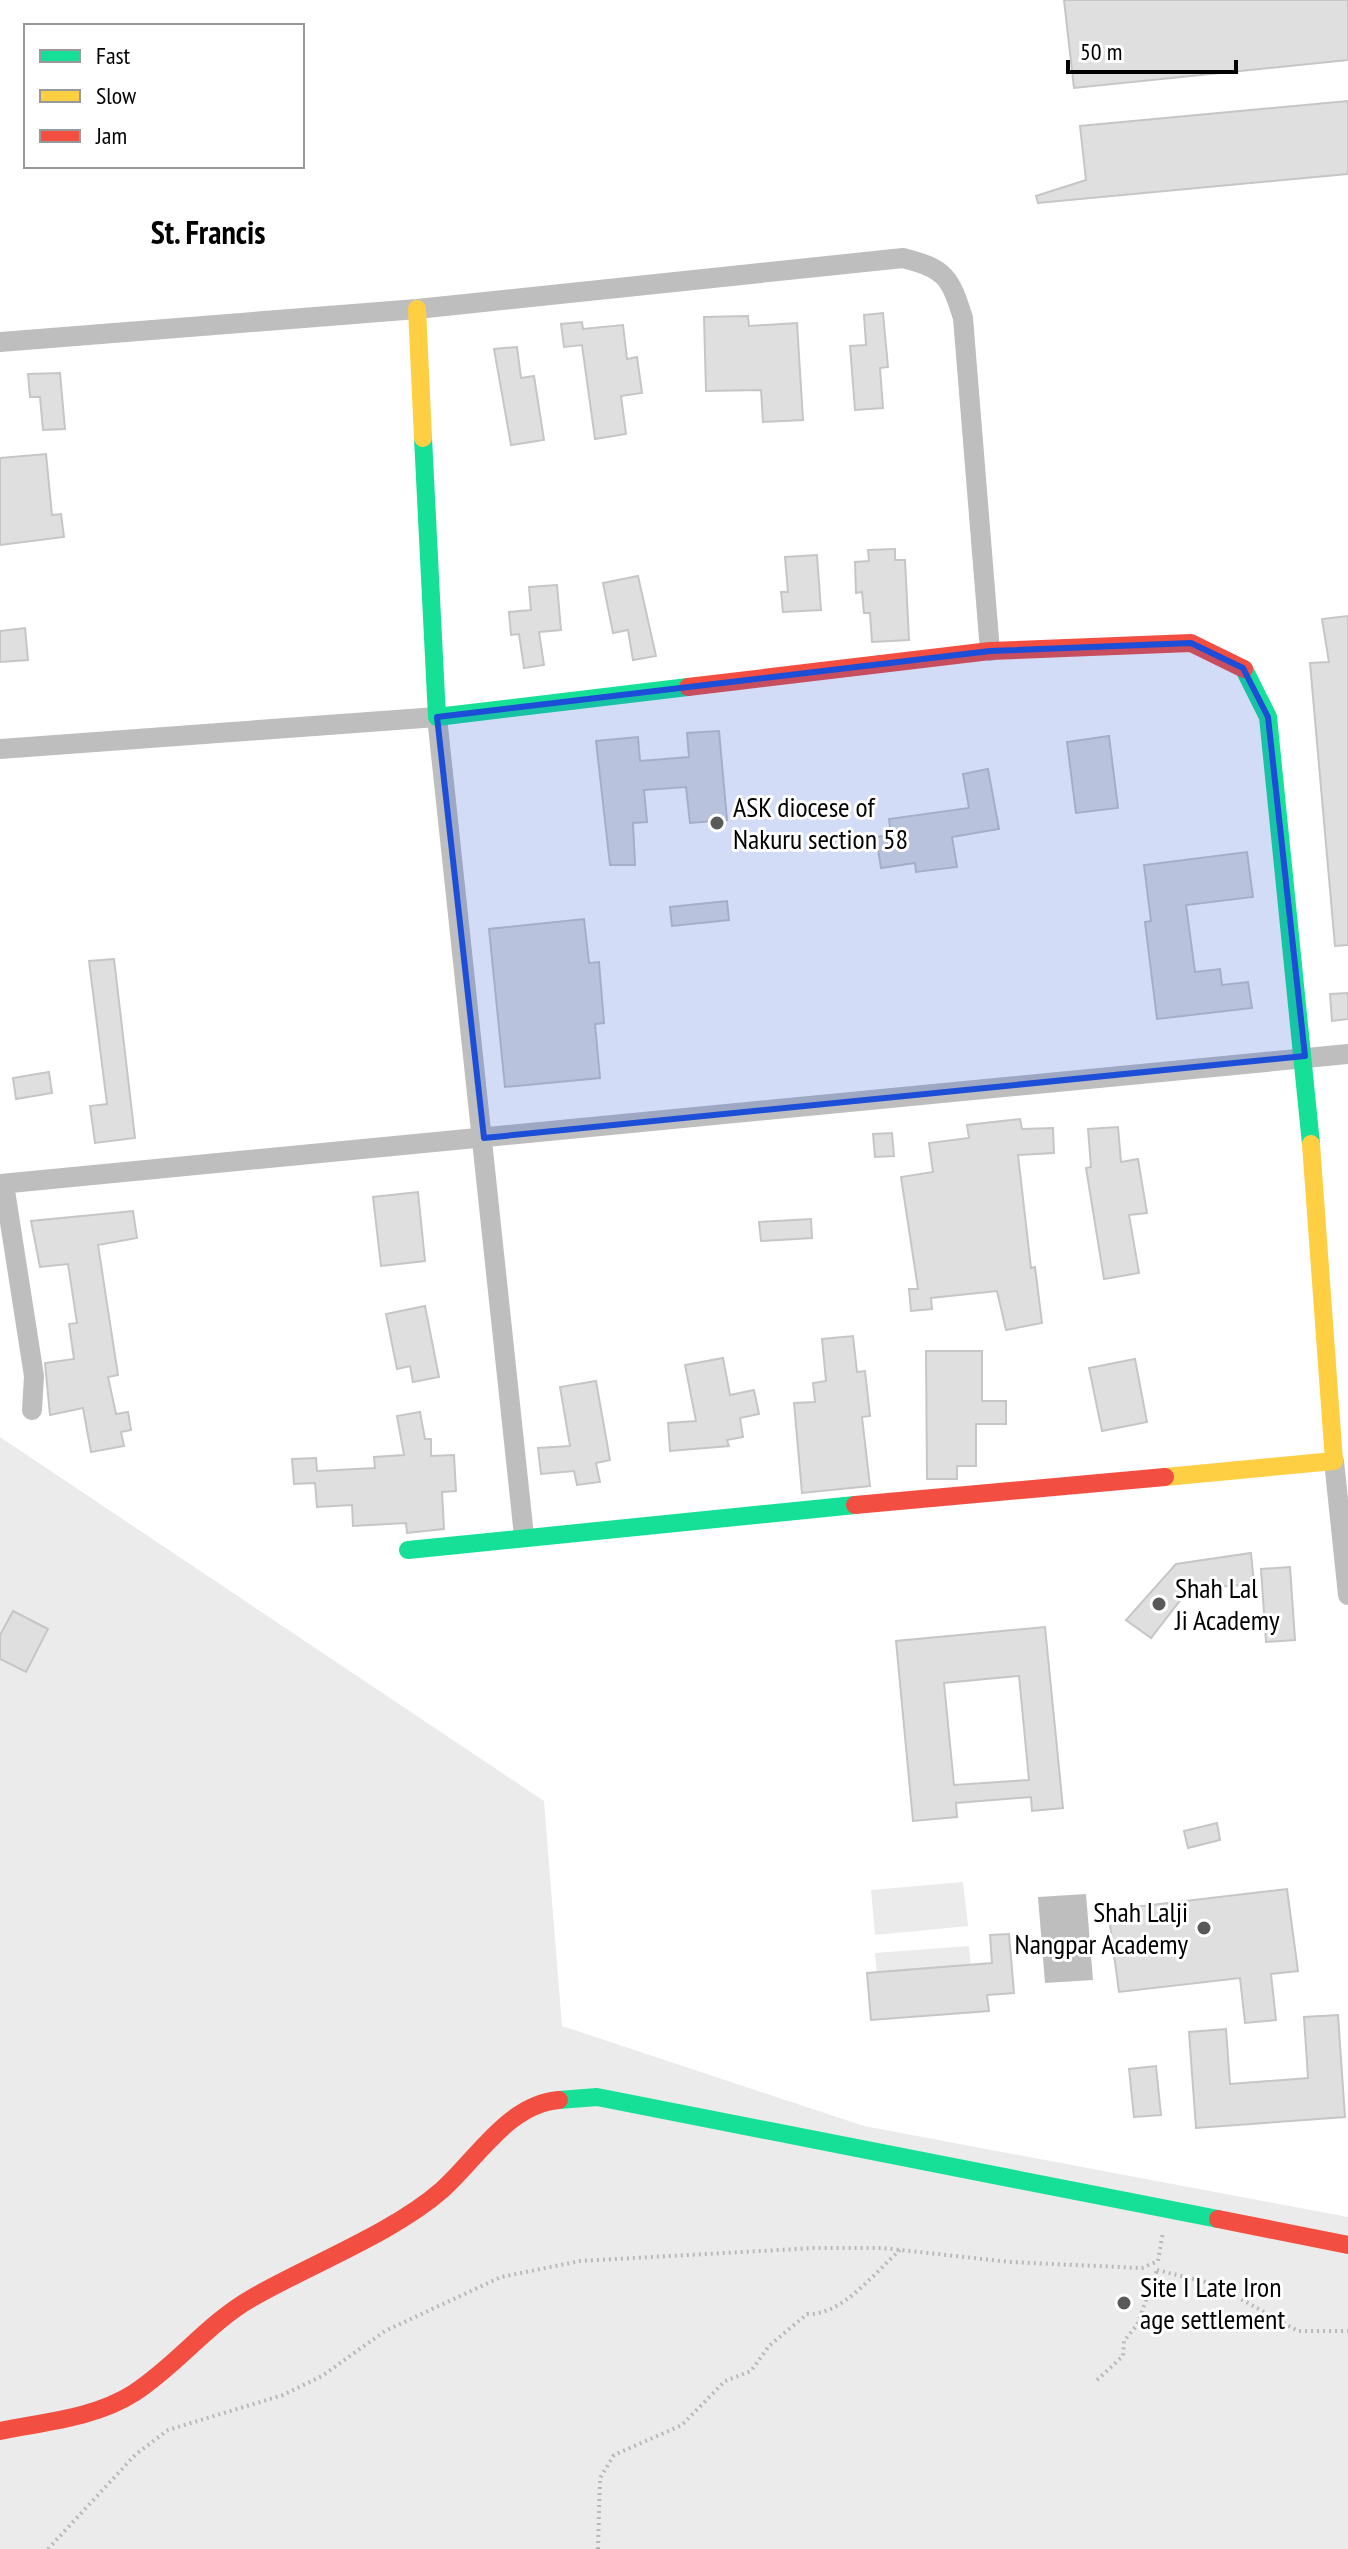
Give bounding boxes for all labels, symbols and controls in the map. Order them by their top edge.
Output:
legend [24,24,304,168]
scale bar [1068,24,1236,74]
text: 50 m [1080,36,1122,67]
text: Fast [96,40,131,71]
text: Slow [96,80,137,111]
text: Jam [95,120,127,151]
district label: St. Francis [151,211,265,253]
place label: ASK diocese of Nakuru section 58 [733,788,908,857]
marker: ASK diocese of Nakuru section 58 [708,814,726,832]
place label: Shah Lal Ji Academy [1174,1569,1280,1638]
marker: Shah Lal Ji Academy [1150,1595,1168,1613]
place label: Shah Lalji Nangpar Academy [1015,1893,1188,1962]
marker: Shah Lalji Nangpar Academy [1195,1919,1213,1937]
place label: Site I Late Iron age settlement [1140,2268,1285,2337]
marker: Site I Late Iron age settlement [1115,2294,1133,2312]

